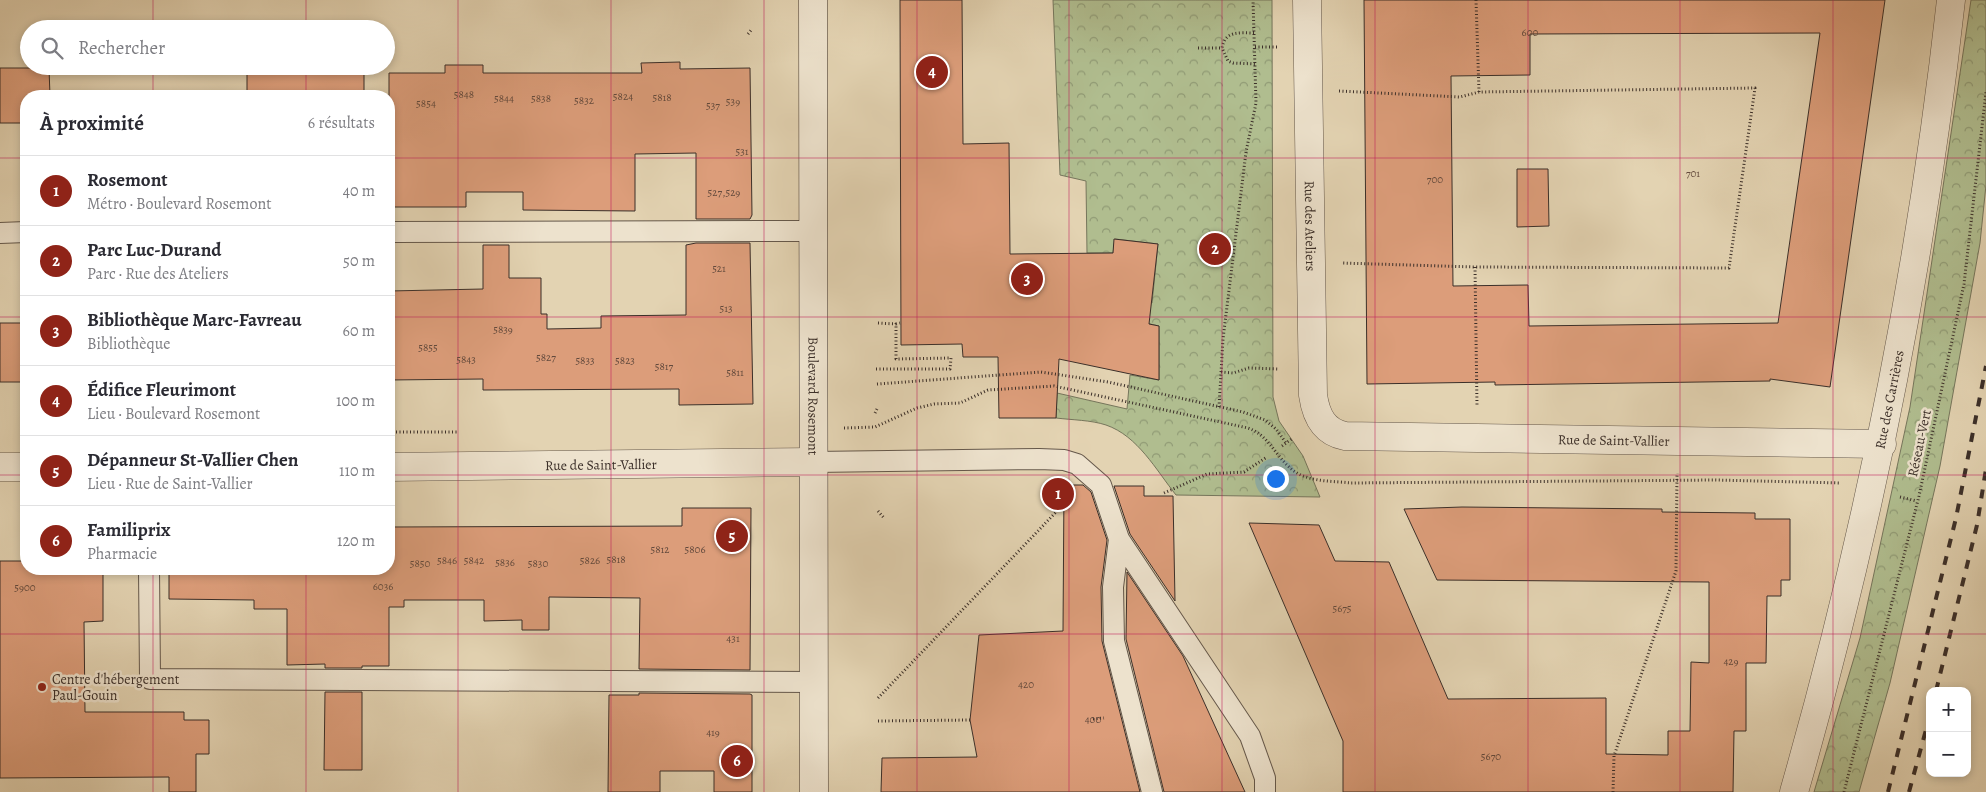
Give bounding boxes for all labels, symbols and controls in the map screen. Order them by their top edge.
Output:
search box [20,20,395,75]
house number: 600 [1522,25,1539,40]
icon: search [38,34,66,62]
text: Rechercher [78,35,165,61]
pin: 4 [916,53,948,91]
house number: 5848 [454,87,474,102]
house number: 5824 [613,89,633,104]
house number: 5818 [652,90,672,105]
house number: 5844 [494,91,514,106]
house number: 5838 [531,91,551,106]
house number: 5832 [574,93,594,108]
house number: 539 [726,94,740,109]
house number: 5854 [416,96,436,111]
house number: 537 [706,98,720,113]
text: À proximité [40,109,144,137]
text: 6 résultats [308,112,375,134]
house number: 531 [735,144,749,159]
house number: 701 [1686,166,1700,181]
text: Rosemont [87,167,168,193]
house number: 700 [1427,172,1443,187]
text: 1 [53,180,59,202]
text: 40 m [343,180,375,202]
street label: Rue des Ateliers [1300,180,1320,272]
house number: 527,529 [708,185,740,200]
text: Métro · Boulevard Rosemont [87,193,271,215]
pin: 2 [1199,230,1231,268]
text: Parc Luc-Durand [87,237,222,263]
text: 2 [52,250,60,272]
text: 50 m [343,250,375,272]
pin: 3 [1011,260,1043,298]
house number: 521 [712,261,726,276]
text: Parc · Rue des Ateliers [87,263,229,285]
house number: 513 [719,301,733,316]
text: Bibliothèque Marc-Favreau [87,307,302,333]
text: 3 [53,320,59,342]
text: 60 m [343,320,375,342]
house number: 5839 [493,322,513,337]
text: Bibliothèque [87,333,171,355]
street label: Boulevard Rosemont [803,337,823,456]
house number: 5855 [418,340,438,355]
street label: Rue des Carrières [1870,349,1909,451]
house number: 5827 [536,350,556,365]
house number: 5843 [456,352,476,367]
house number: 5833 [575,353,595,368]
house number: 5823 [615,353,635,368]
house number: 5817 [655,359,674,374]
house number: 5811 [726,365,744,380]
text: Édifice Fleurimont [87,377,236,403]
text: 4 [52,390,60,412]
text: 100 m [336,390,375,412]
text: Lieu · Boulevard Rosemont [87,403,260,425]
street label: Réseau-Vert [1903,407,1936,479]
street label: Rue de Saint-Vallier [1558,430,1671,451]
text: Dépanneur St-Vallier Chen [87,447,299,473]
street label: Rue de Saint-Vallier [545,455,658,475]
text: 5 [53,460,59,482]
text: 110 m [339,460,375,482]
your location [1263,466,1289,492]
text: Lieu · Rue de Saint-Vallier [87,473,253,495]
pin: 1 [1042,475,1074,513]
text: Familiprix [87,517,170,543]
pin: 5 [716,517,748,555]
text: 6 [52,530,60,552]
text: 120 m [337,530,375,552]
house number: 5812 [650,542,670,557]
house number: 5806 [684,542,706,557]
text: Pharmacie [87,543,157,565]
house number: 5818 [606,552,626,567]
house number: 5846 [437,553,457,568]
house number: 5842 [464,553,484,568]
house number: 5826 [580,553,600,568]
house number: 5836 [495,555,515,570]
house number: 5850 [410,556,430,571]
house number: 5830 [528,556,548,571]
house number: 6036 [373,579,393,594]
house number: 5900 [14,580,36,595]
house number: 5675 [1332,601,1352,616]
house number: 431 [726,631,740,646]
house number: 429 [1723,654,1739,669]
place label: Centre d'hébergement Paul-Gouin [52,670,180,705]
house number: 420 [1018,677,1034,692]
marker: Centre d'hébergement Paul-Gouin [36,681,48,693]
map controls [1926,687,1971,777]
button: + [1926,687,1971,732]
house number: 400 [1085,712,1101,727]
house number: 419 [706,725,720,740]
button: − [1926,732,1971,777]
pin: 6 [721,742,753,780]
house number: 5670 [1481,749,1501,764]

